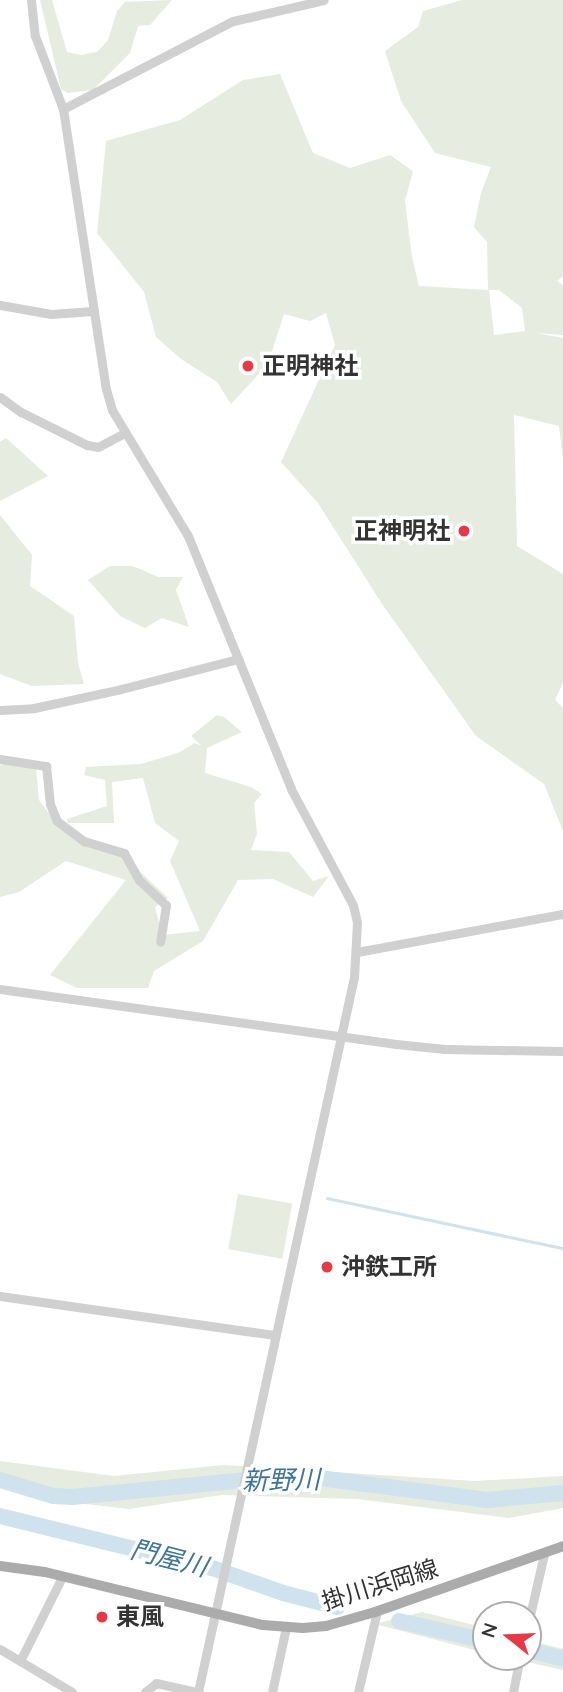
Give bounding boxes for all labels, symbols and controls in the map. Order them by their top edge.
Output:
place label: 正明神社 [262,352,358,380]
marker: 正明神社 [240,358,256,374]
place label: 正神明社 [354,517,450,545]
marker: 正神明社 [456,523,472,539]
place label: 沖鉄工所 [341,1253,437,1281]
marker: 沖鉄工所 [319,1259,335,1275]
water label: 新野川 [242,1464,320,1496]
water label: 門屋川 [127,1533,211,1583]
street label: 掛川浜岡線 [318,1554,442,1616]
north arrow [472,1601,542,1671]
place label: 東風 [116,1603,164,1631]
marker: 東風 [94,1609,110,1625]
text: N [475,1620,503,1640]

